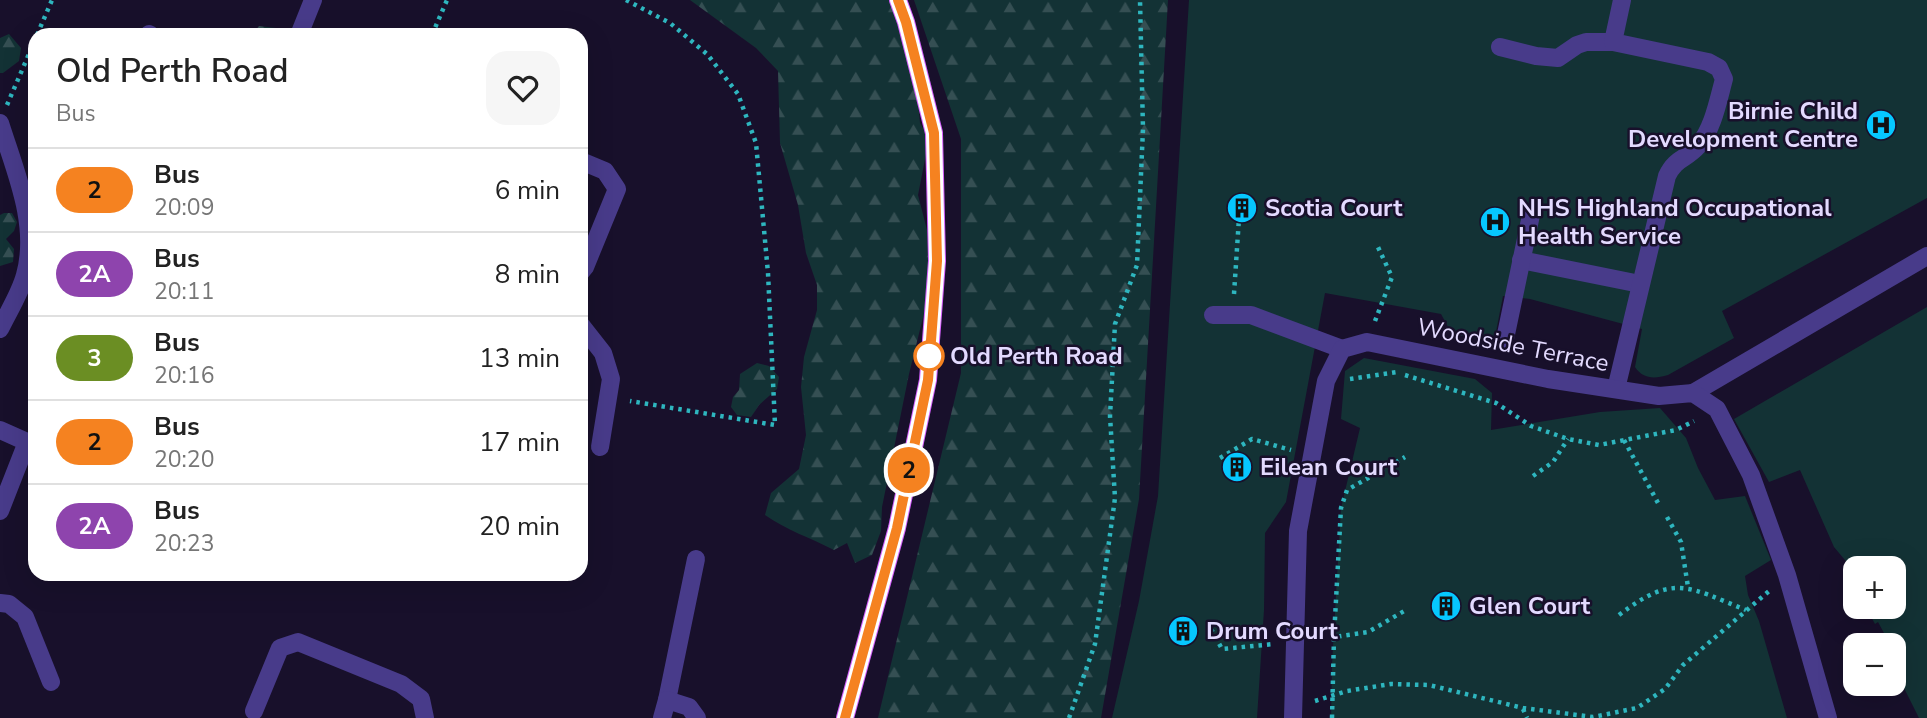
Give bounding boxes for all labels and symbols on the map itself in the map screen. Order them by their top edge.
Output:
place label: Birnie Child Development Centre [1628,95,1858,155]
hospital icon: Birnie Child Development Centre [1864,108,1898,142]
building icon: Scotia Court [1225,191,1259,225]
place label: Scotia Court [1265,192,1403,224]
place label: NHS Highland Occupational Health Service [1518,192,1832,252]
hospital icon: NHS Highland Occupational Health Service [1478,205,1512,239]
street label: Woodside Terrace [1414,311,1612,379]
place label: Old Perth Road [950,340,1123,372]
marker: Old Perth Road [914,341,944,371]
line badge: 2 [886,447,932,493]
building icon: Eilean Court [1220,450,1254,484]
place label: Eilean Court [1260,451,1398,483]
building icon: Glen Court [1429,589,1463,623]
place label: Glen Court [1469,590,1591,622]
building icon: Drum Court [1166,614,1200,648]
place label: Drum Court [1206,615,1338,647]

